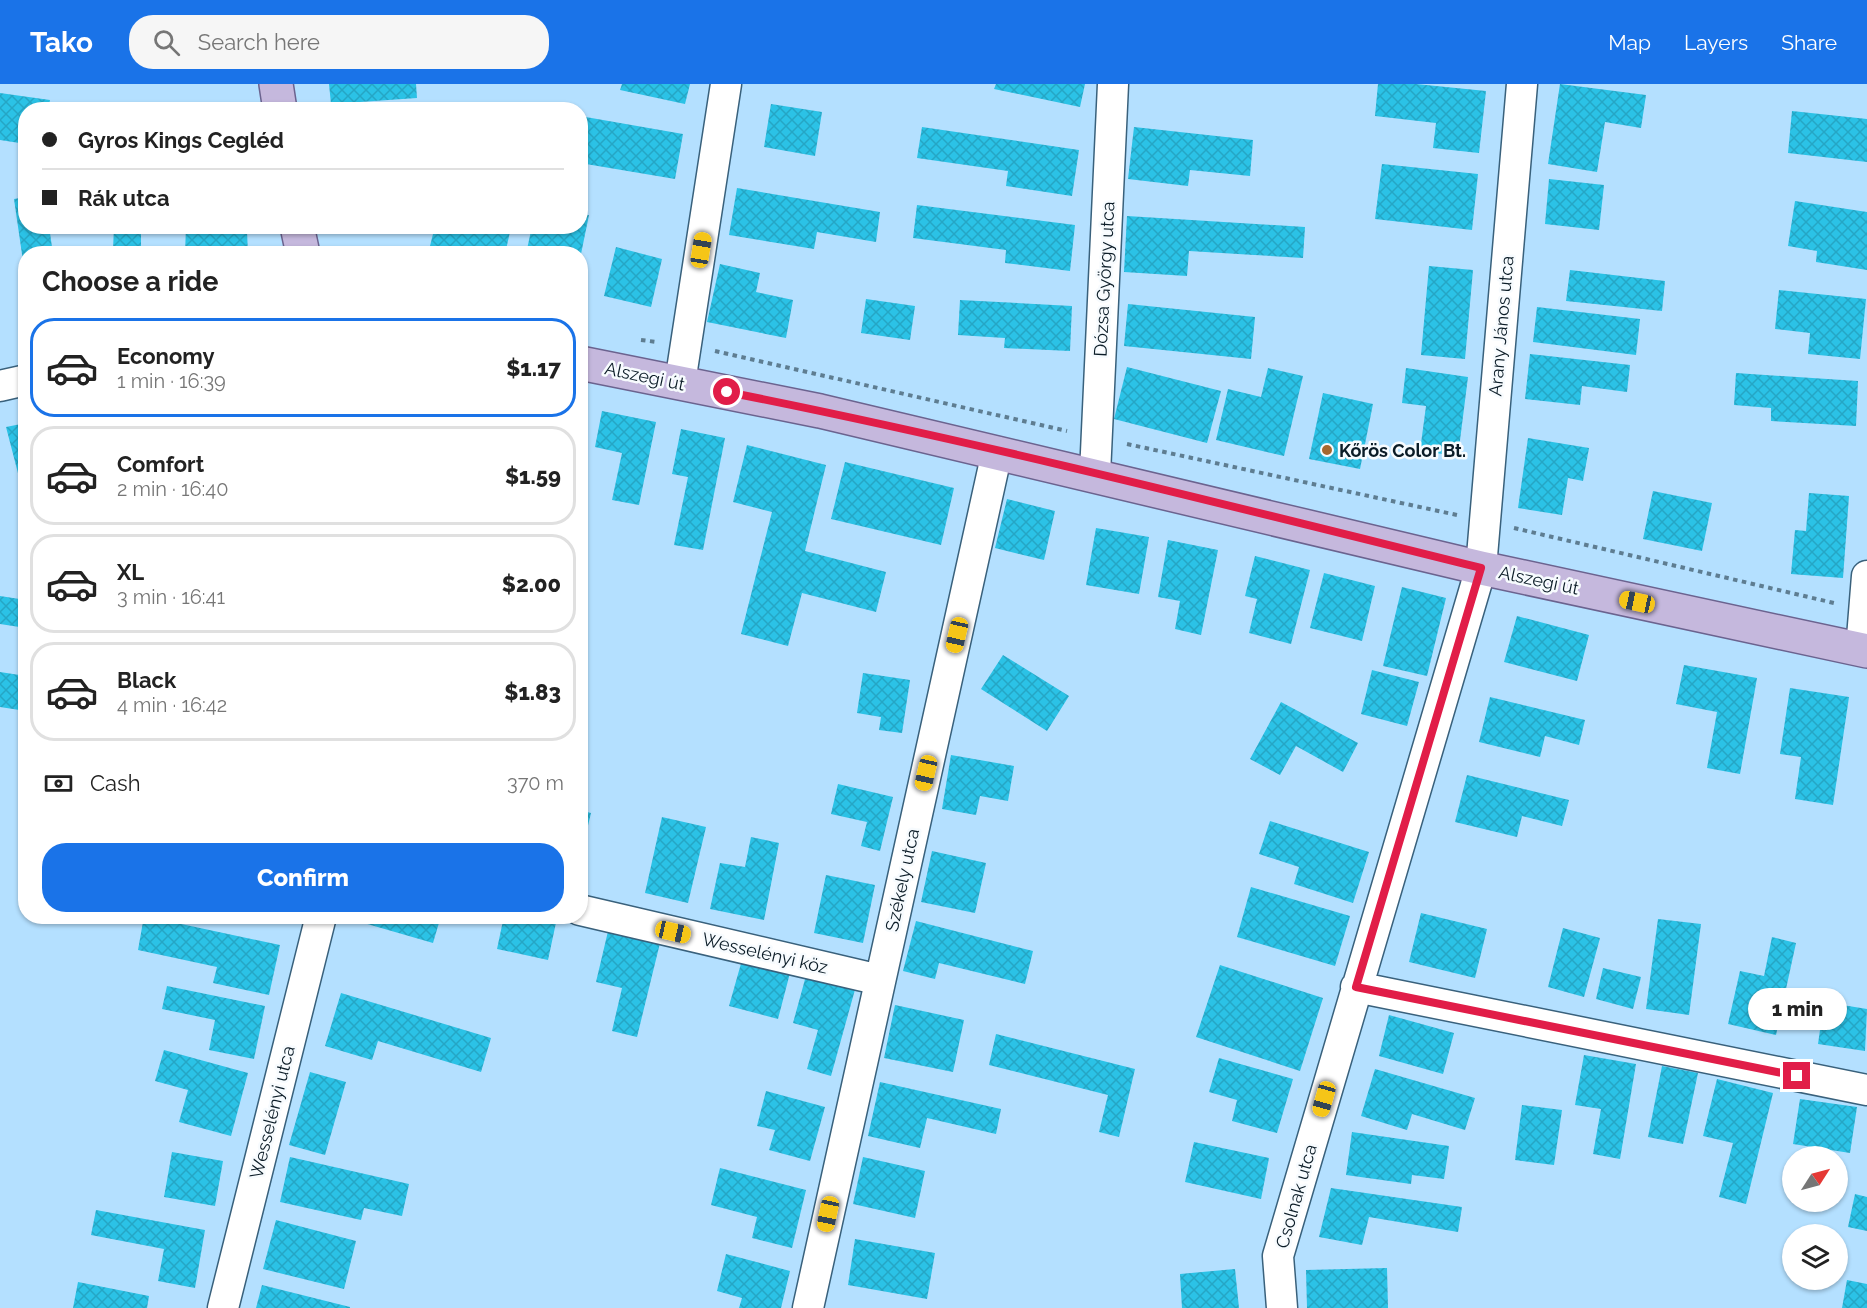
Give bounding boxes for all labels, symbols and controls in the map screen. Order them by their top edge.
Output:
search box [129,15,549,69]
text: Tako [30,26,93,59]
icon: search [150,26,183,59]
text: Search here [198,29,320,55]
text: Map [1608,30,1651,55]
text: Layers [1684,30,1748,55]
text: Share [1781,30,1837,55]
text: Gyros Kings Cegléd [78,127,284,153]
text: Rák utca [78,185,170,211]
street label: Dózsa György utca [1089,201,1119,357]
car [689,231,713,269]
street label: Arany János utca [1484,255,1518,397]
text: Choose a ride [42,266,218,297]
icon: car [45,341,99,395]
text: Economy [117,343,215,369]
text: $1.17 [506,355,561,381]
street label: Alszegi út [603,357,687,395]
text: 1 min · 16:39 [117,369,226,393]
route start [713,378,740,405]
place label: Kőrös Color Bt. [1339,440,1466,461]
marker: Kőrös Color Bt. [1320,443,1334,457]
icon: car [45,449,99,503]
text: Comfort [117,451,204,477]
text: $1.59 [505,463,561,489]
text: 2 min · 16:40 [117,477,228,501]
icon: car [45,557,99,611]
text: XL [117,559,144,585]
street label: Alszegi út [1497,561,1581,599]
text: $2.00 [502,571,561,597]
text: 3 min · 16:41 [117,585,225,609]
car [1618,589,1656,615]
car [944,615,970,655]
icon: car [45,665,99,719]
text: Black [117,667,176,693]
text: $1.83 [504,679,561,705]
text: 4 min · 16:42 [117,693,227,717]
car [913,753,939,793]
icon: cash [42,767,75,800]
text: Cash [90,770,141,796]
text: 370 m [507,771,564,795]
street label: Székely utca [881,827,923,933]
button: Confirm [42,843,564,912]
car [653,919,693,945]
street label: Wesselényi köz [700,928,830,978]
callout: 1 min [1748,989,1846,1031]
text: 1 min [1772,997,1823,1021]
street label: Wesselényi utca [245,1043,299,1181]
route end [1783,1062,1810,1089]
car [1310,1079,1338,1119]
street label: Csolnak utca [1271,1142,1321,1250]
north arrow [1782,1146,1848,1212]
map controls [1782,1146,1848,1290]
car [815,1195,841,1233]
button: layers [1782,1224,1848,1290]

